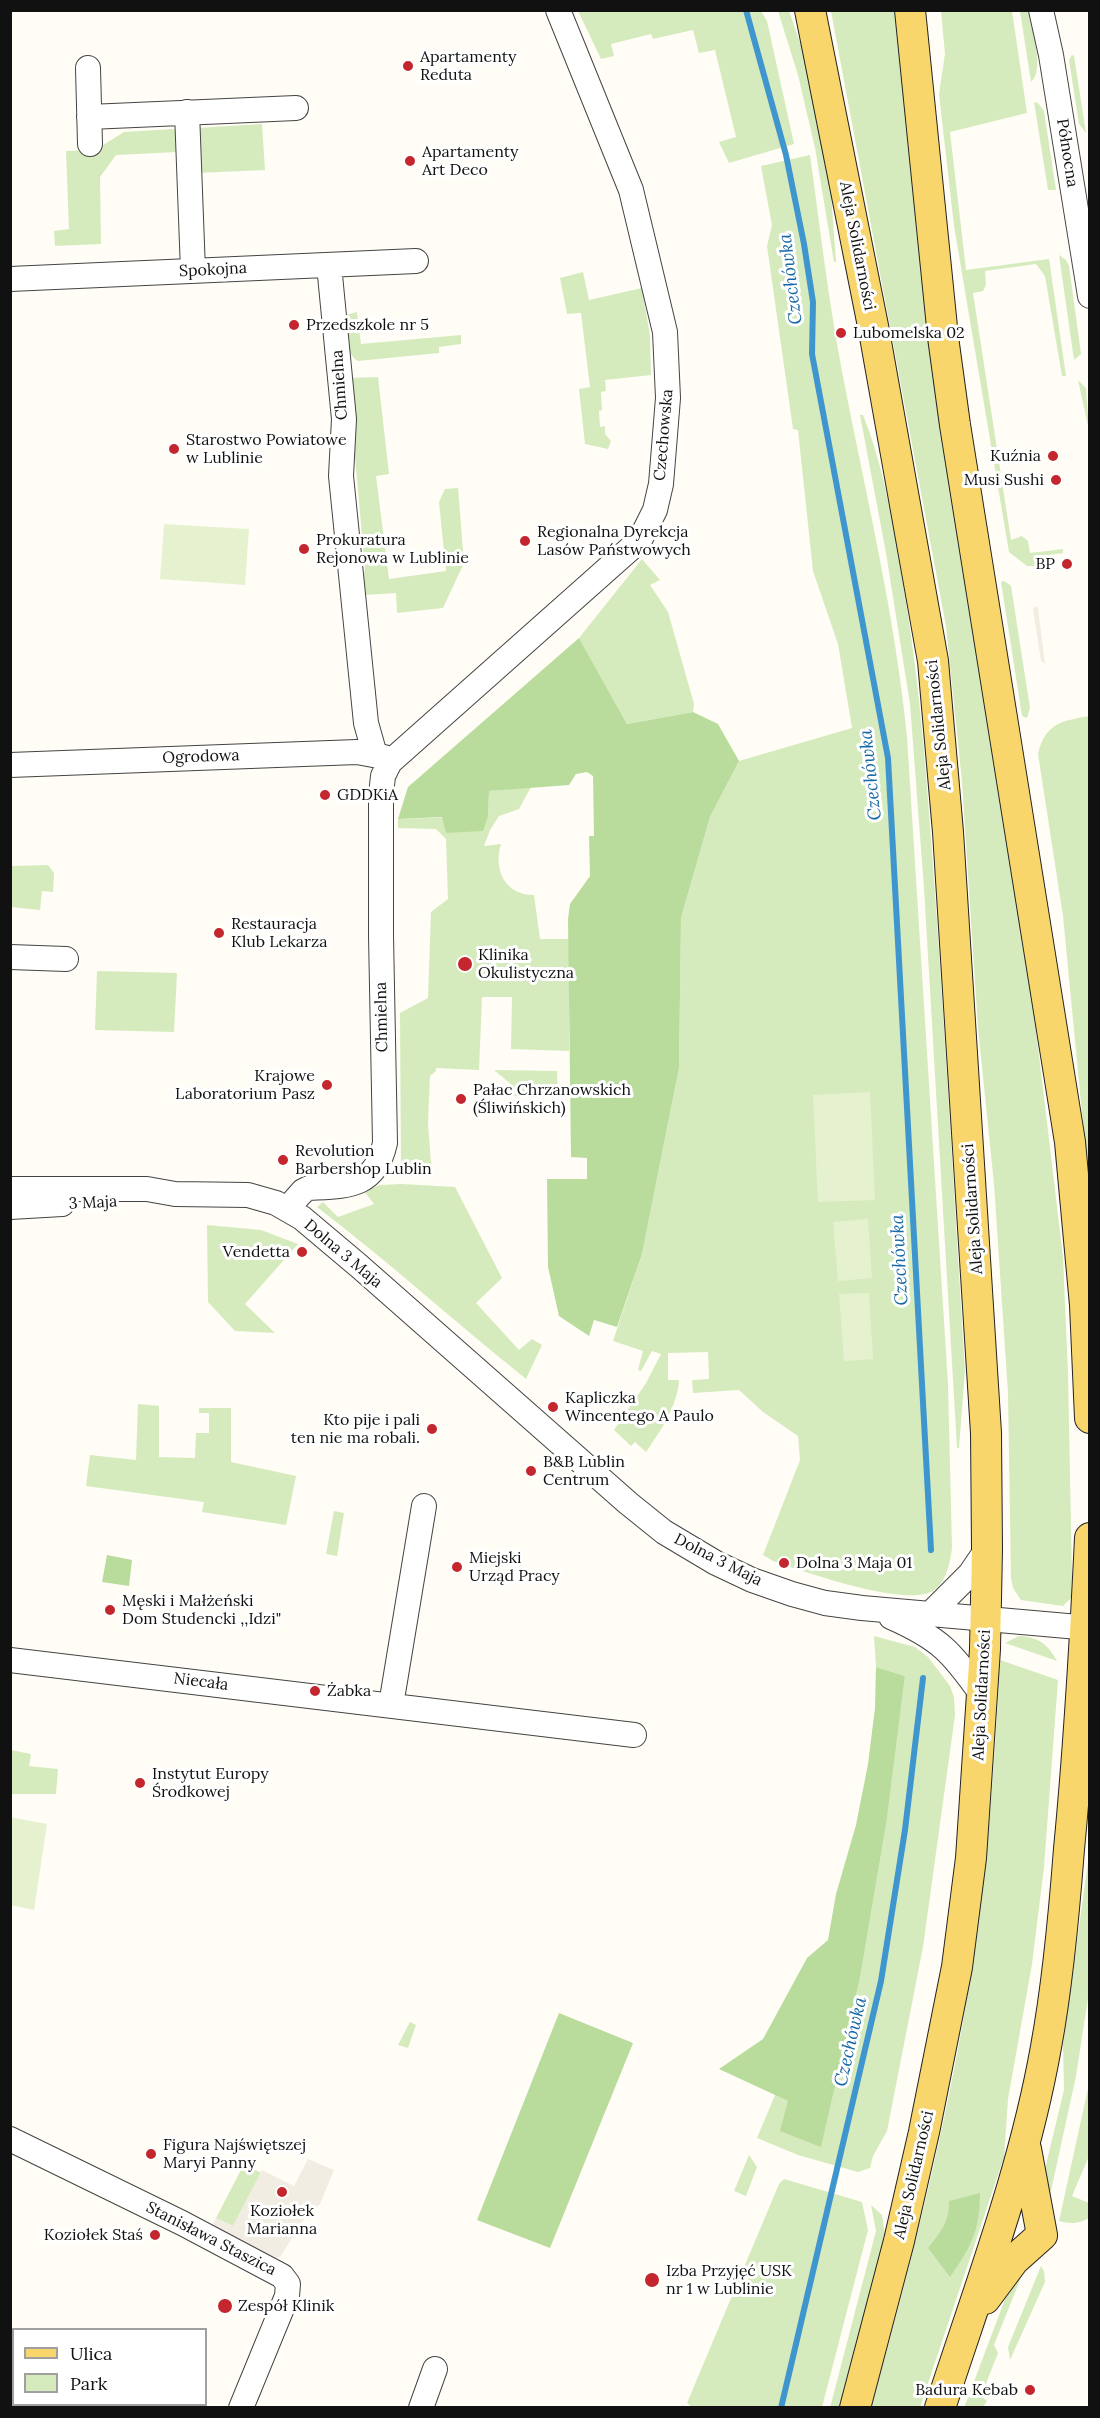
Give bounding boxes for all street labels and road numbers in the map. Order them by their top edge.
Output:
street label: Północna [1052,117,1082,189]
street label: Aleja Solidarności [835,180,879,312]
street label: Spokojna [179,259,247,281]
street label: Chmielna [328,349,352,421]
street label: Czechowska [650,388,678,482]
street label: Aleja Solidarności [923,659,955,791]
street label: Ogrodowa [162,746,240,768]
street label: Chmielna [372,982,392,1052]
street label: Aleja Solidarności [959,1143,987,1275]
street label: 3 Maja [68,1192,118,1214]
street label: Dolna 3 Maja [300,1216,386,1292]
street label: Dolna 3 Maja [671,1530,765,1590]
street label: Aleja Solidarności [969,1629,995,1761]
street label: Niecała [172,1669,230,1695]
street label: Aleja Solidarności [890,2109,938,2241]
street label: Stanisława Staszica [143,2198,279,2280]

